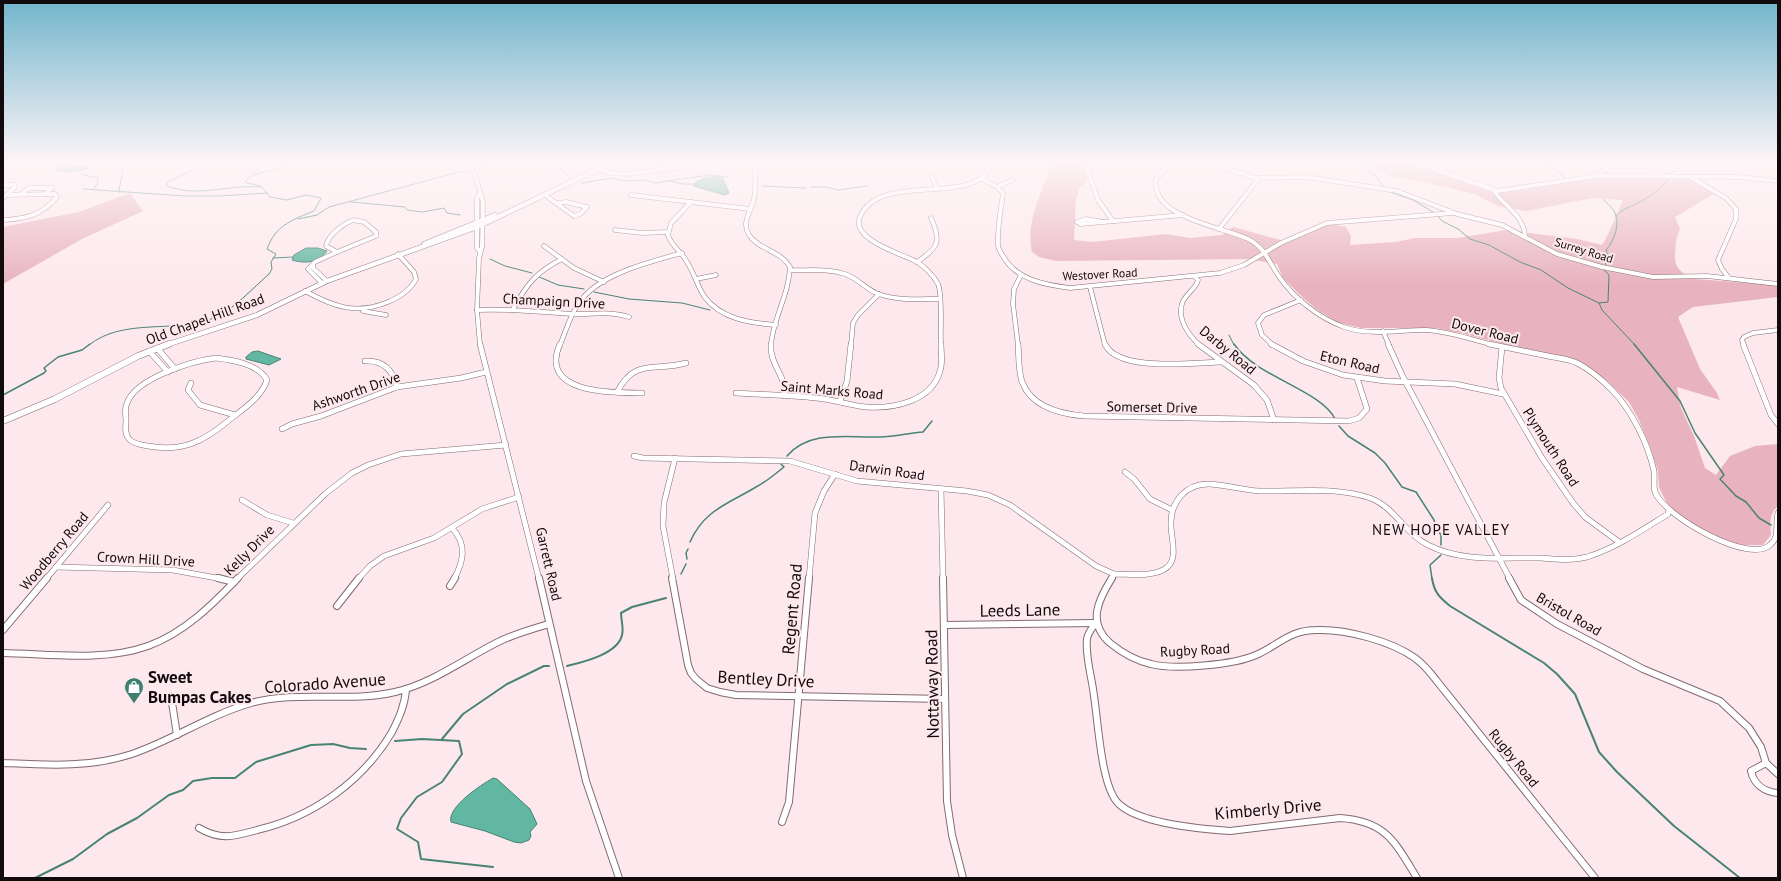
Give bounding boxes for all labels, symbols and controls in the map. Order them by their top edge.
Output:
street label: Surrey Road [1553,234,1615,266]
street label: Westover Road [1062,265,1138,283]
street label: Old Chapel Hill Road [143,289,267,349]
street label: Champaign Drive [502,289,606,313]
street label: Dover Road [1450,314,1520,348]
street label: Darby Road [1196,322,1260,378]
street label: Eton Road [1318,346,1382,378]
street label: Ashworth Drive [310,368,402,414]
street label: Saint Marks Road [780,377,884,403]
street label: Somerset Drive [1106,397,1198,417]
street label: Plymouth Road [1519,404,1583,490]
street label: Darwin Road [848,456,926,484]
street label: Woodberry Road [16,508,92,594]
district label: NEW HOPE VALLEY [1372,520,1510,539]
street label: Kelly Drive [220,521,278,579]
street label: Garrett Road [532,525,566,603]
street label: Crown Hill Drive [97,547,195,571]
street label: Regent Road [777,563,807,655]
street label: Bristol Road [1533,588,1605,640]
street label: Leeds Lane [980,598,1060,622]
street label: Nottaway Road [920,629,944,739]
street label: Rugby Road [1160,639,1230,661]
street label: Bentley Drive [717,665,815,693]
place label: Sweet Bumpas Cakes [148,666,251,708]
street label: Colorado Avenue [263,668,387,698]
shop icon: Sweet Bumpas Cakes [123,676,145,704]
street label: Rugby Road [1485,725,1543,791]
street label: Kimberly Drive [1214,793,1322,825]

